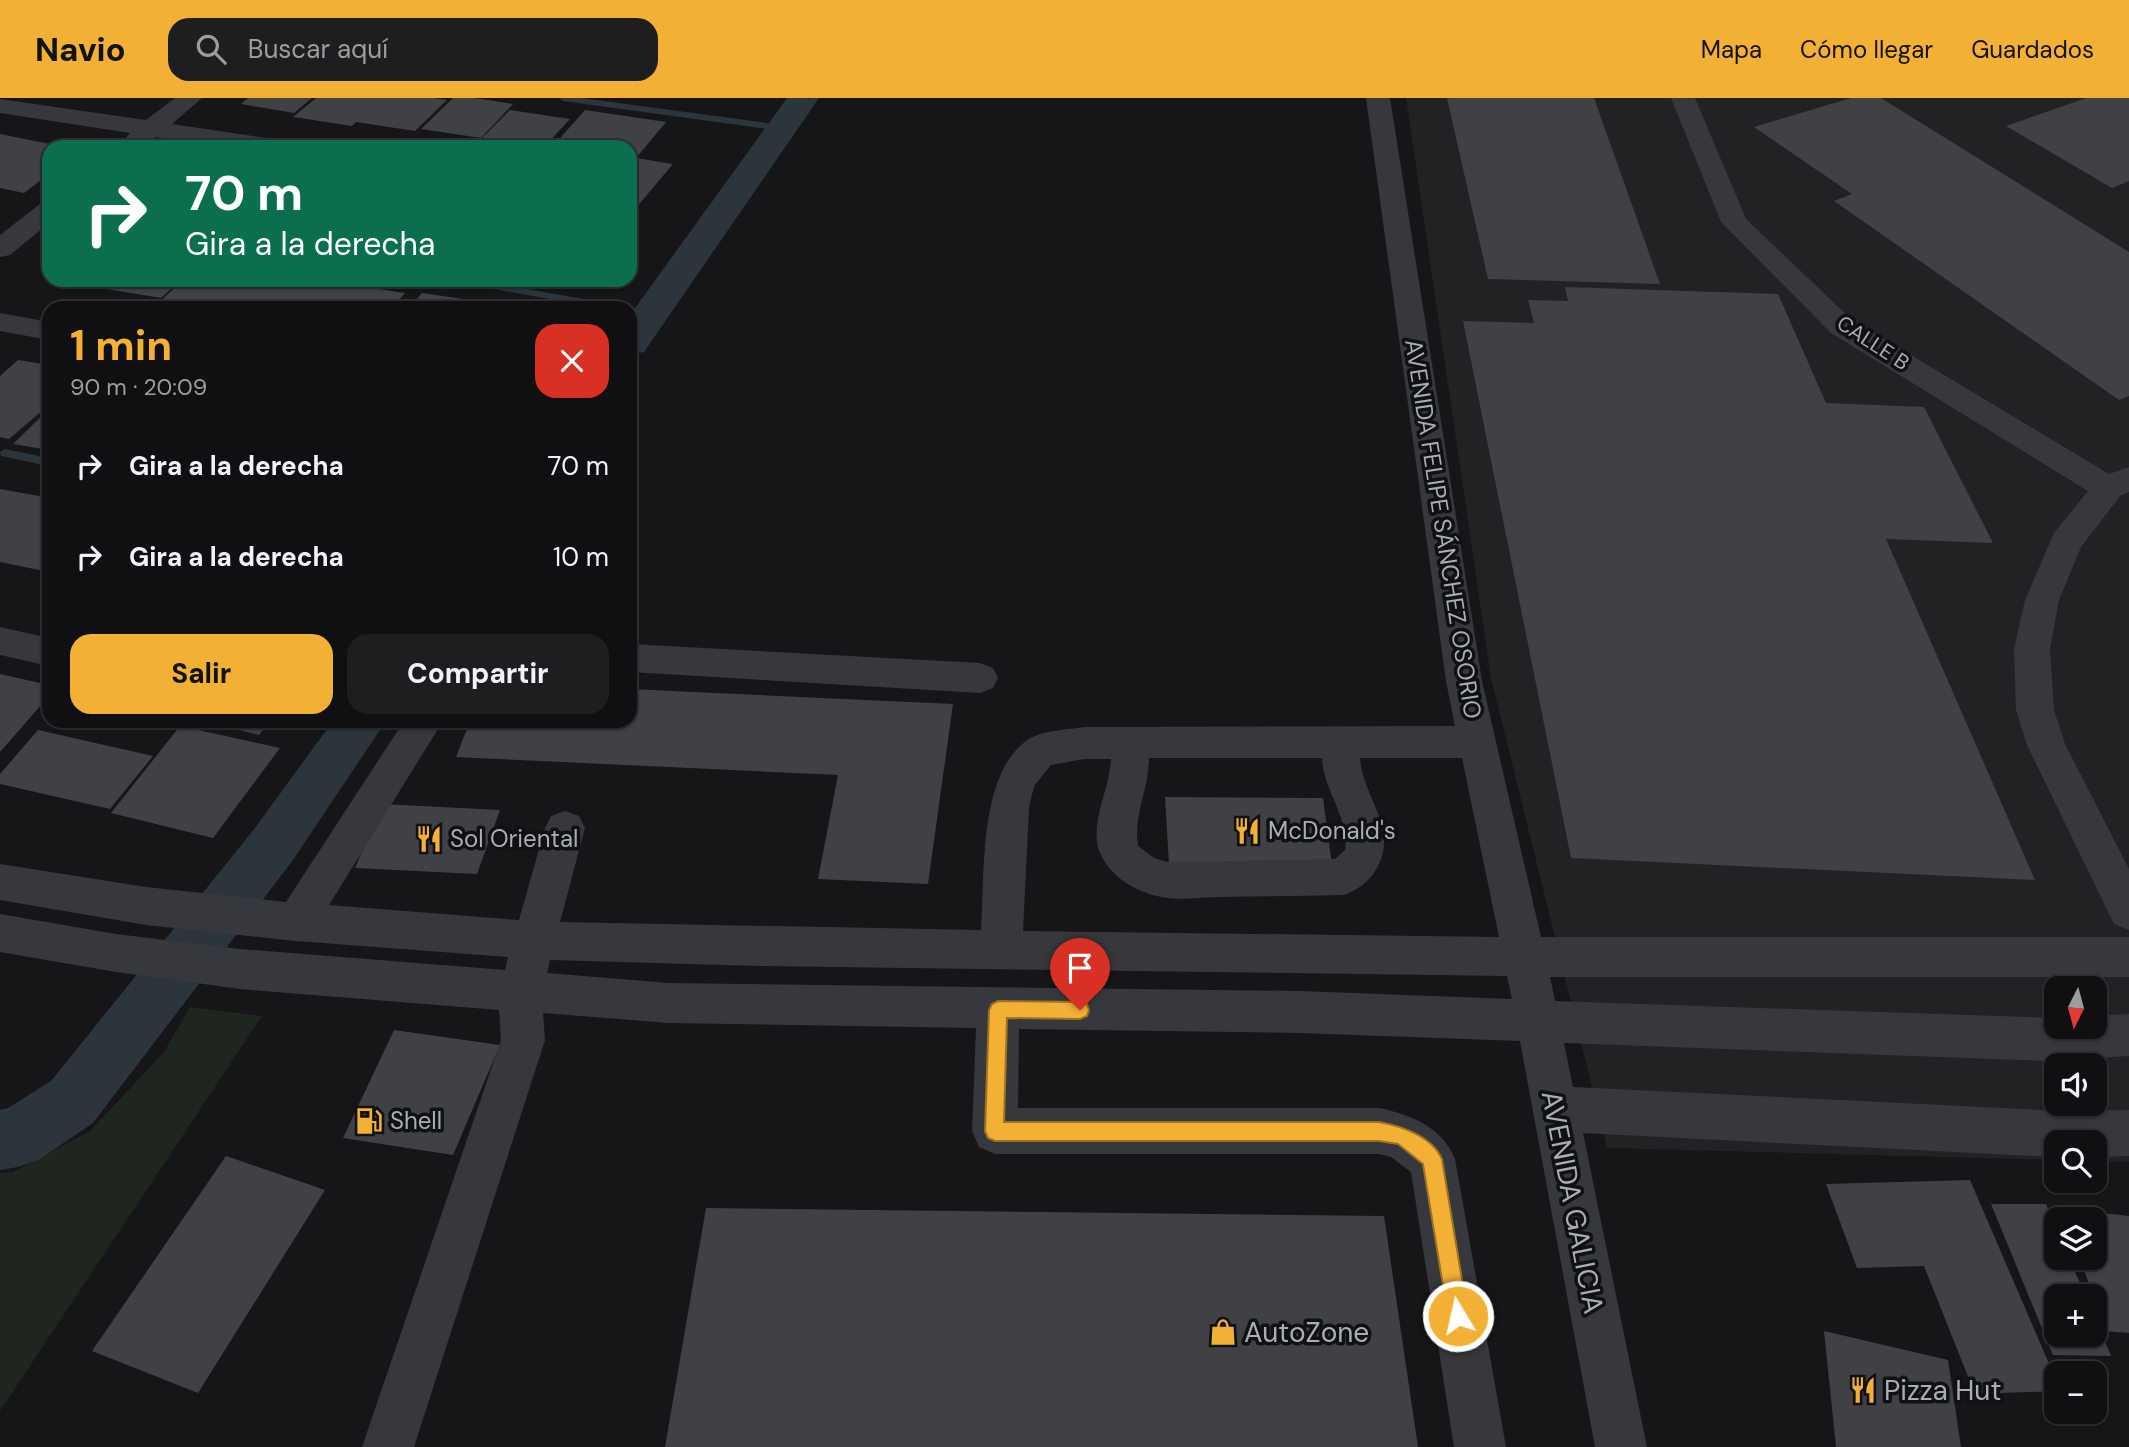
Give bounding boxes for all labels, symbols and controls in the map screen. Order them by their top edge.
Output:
search box [168,18,658,81]
text: Navio [35,28,126,71]
icon: search [192,30,230,68]
text: Buscar aquí [248,32,388,66]
text: Mapa [1701,34,1762,65]
text: Cómo llegar [1800,34,1933,65]
text: Guardados [1971,34,2094,65]
text: 70 m [185,161,303,225]
icon: right [70,168,161,259]
text: Gira a la derecha [185,223,435,265]
street label: CALLE B [1831,309,1915,377]
text: 1 min [70,318,172,373]
button: close [535,324,609,398]
street label: AVENIDA FELIPE SÁNCHEZ OSORIO [1398,337,1489,721]
text: 90 m · 20:09 [70,372,207,402]
icon: right [70,447,108,485]
text: Gira a la derecha [129,449,344,483]
text: 70 m [548,449,609,483]
icon: right [70,538,108,576]
text: Gira a la derecha [129,540,344,574]
text: 10 m [553,540,609,574]
button: Salir [70,634,333,714]
button: Compartir [347,634,609,714]
place label: McDonald's [1268,815,1396,846]
restaurant icon: McDonald's [1232,816,1262,846]
place label: Sol Oriental [450,823,578,854]
restaurant icon: Sol Oriental [414,824,444,854]
pin [1050,938,1110,1010]
icon: arrive [1061,949,1099,987]
north arrow [2044,976,2107,1040]
map controls [2044,976,2107,1424]
button: sound [2044,1053,2107,1116]
street label: AVENIDA GALICIA [1533,1087,1612,1317]
place label: Shell [390,1105,442,1136]
fuel station icon: Shell [354,1106,384,1136]
button: search [2044,1130,2107,1193]
button: layers [2044,1207,2107,1270]
position arrow [1421,1279,1495,1353]
button: + [2044,1284,2107,1347]
place label: AutoZone [1244,1314,1369,1351]
shop icon: AutoZone [1208,1317,1238,1347]
button: − [2044,1361,2107,1424]
place label: Pizza Hut [1884,1372,2001,1409]
restaurant icon: Pizza Hut [1848,1375,1878,1405]

